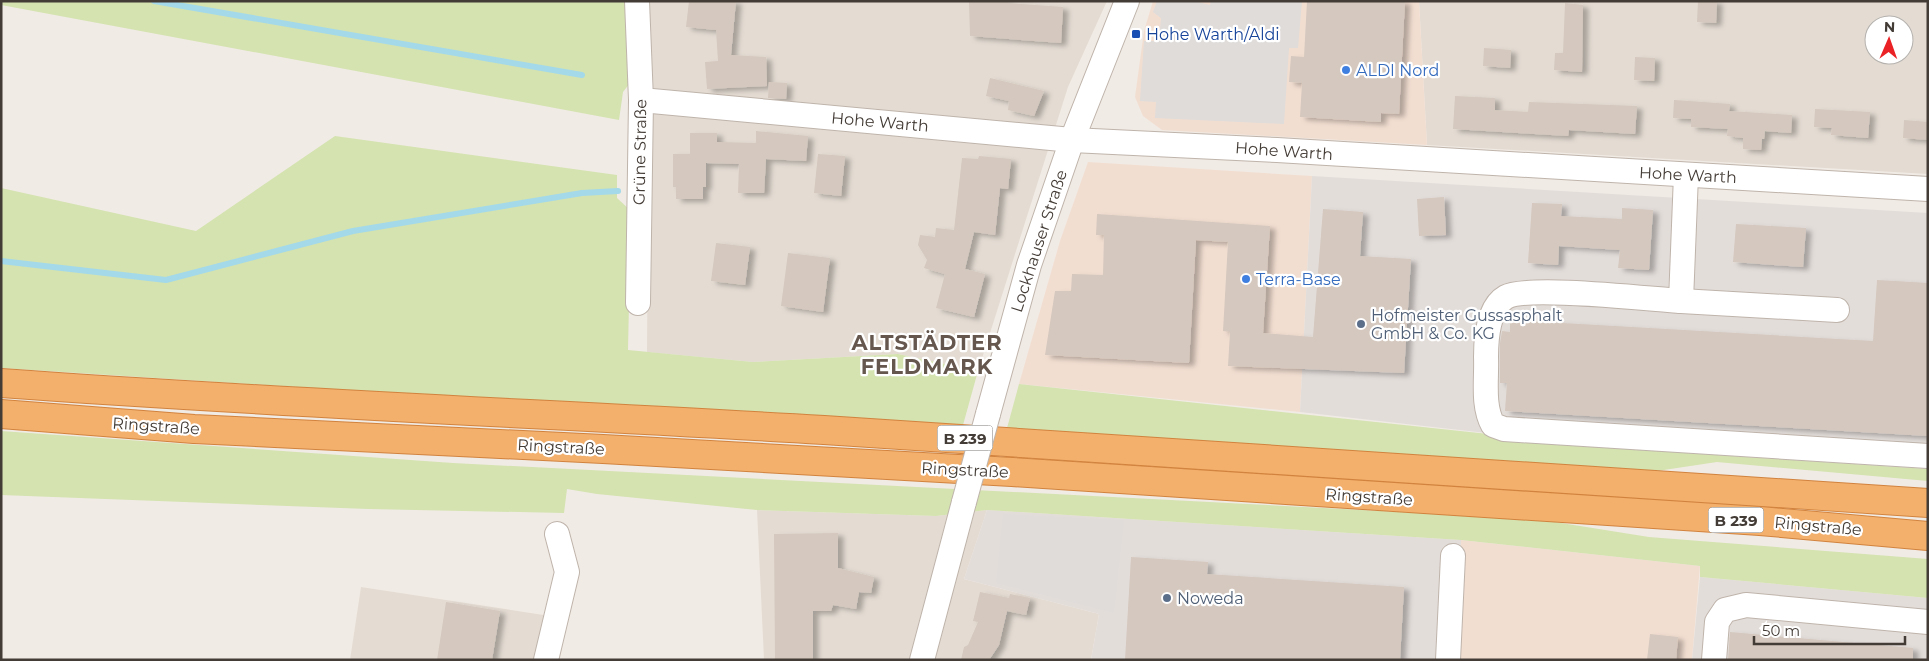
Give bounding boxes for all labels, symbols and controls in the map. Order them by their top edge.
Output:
north arrow [1864,15,1914,65]
text: N [1883,18,1895,36]
place label: Hohe Warth/Aldi [1146,25,1280,44]
marker: Hohe Warth/Aldi [1130,28,1142,40]
place label: ALDI Nord [1356,61,1439,80]
marker: ALDI Nord [1340,64,1352,76]
street label: Grüne Straße [630,99,650,205]
street label: Hohe Warth [830,108,930,136]
street label: Hohe Warth [1234,138,1334,164]
street label: Hohe Warth [1639,163,1737,187]
street label: Lockhauser Straße [1007,167,1071,315]
place label: Terra-Base [1256,270,1341,289]
marker: Terra-Base [1240,273,1252,285]
place label: Hofmeister Gussasphalt GmbH & Co. KG [1371,306,1563,343]
marker: Hofmeister Gussasphalt GmbH & Co. KG [1355,318,1367,330]
district label: ALTSTÄDTER FELDMARK [850,330,1003,379]
street label: Ringstraße [112,413,200,439]
road number: B 239 [938,426,992,450]
street label: Ringstraße [517,435,605,459]
street label: Ringstraße [921,458,1009,482]
street label: Ringstraße [1325,484,1413,510]
road number: B 239 [1708,508,1764,532]
street label: Ringstraße [1774,513,1862,539]
place label: Noweda [1177,589,1244,608]
marker: Noweda [1161,592,1173,604]
scale bar [1754,614,1905,646]
text: 50 m [1762,621,1800,640]

